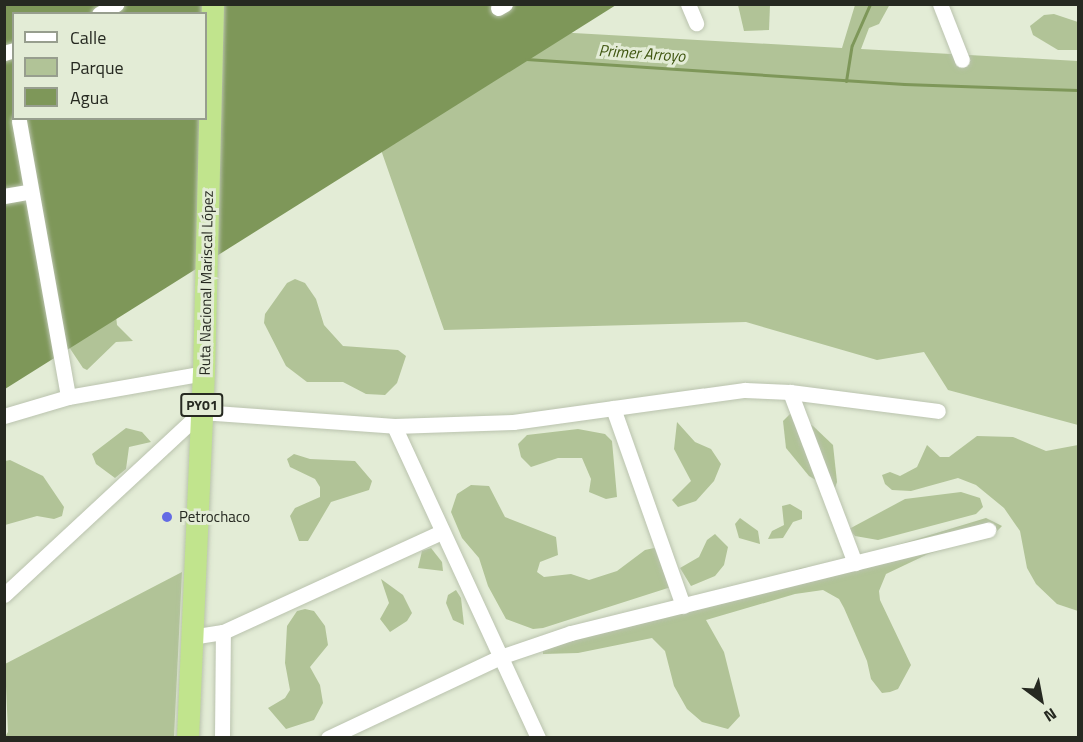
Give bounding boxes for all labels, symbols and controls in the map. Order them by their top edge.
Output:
legend [12,12,207,120]
text: Calle [70,24,106,51]
water label: Primer Arroyo [598,40,686,66]
text: Parque [70,54,124,81]
text: Agua [70,84,108,111]
street label: Ruta Nacional Mariscal López [195,191,217,375]
road number: PY01 [180,394,224,416]
place label: Petrochaco [179,508,250,526]
marker: Petrochaco [160,510,174,524]
north arrow [1011,670,1071,730]
text: N [1039,702,1062,728]

